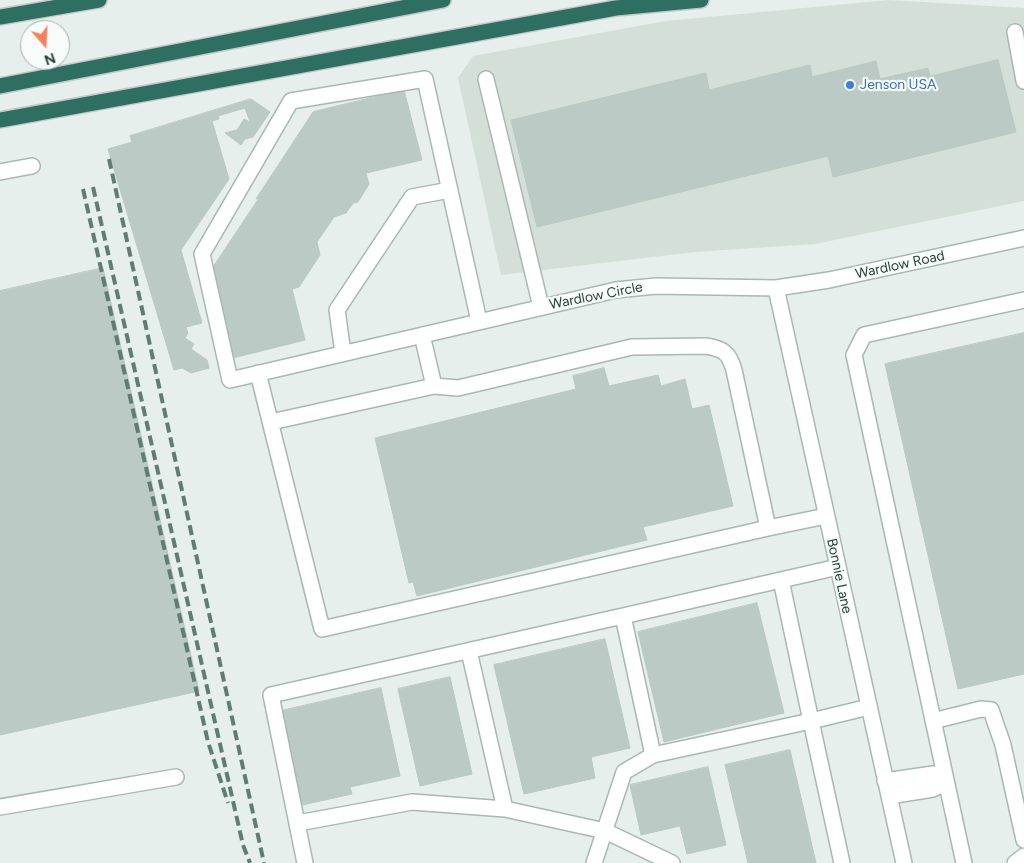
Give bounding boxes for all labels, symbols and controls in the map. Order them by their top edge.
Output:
north arrow [20,20,70,70]
text: N [42,49,58,69]
place label: Jenson USA [860,77,937,93]
marker: Jenson USA [844,79,856,91]
street label: Wardlow Road [854,247,946,283]
street label: Wardlow Circle [548,279,644,313]
street label: Bonnie Lane [823,537,855,615]

